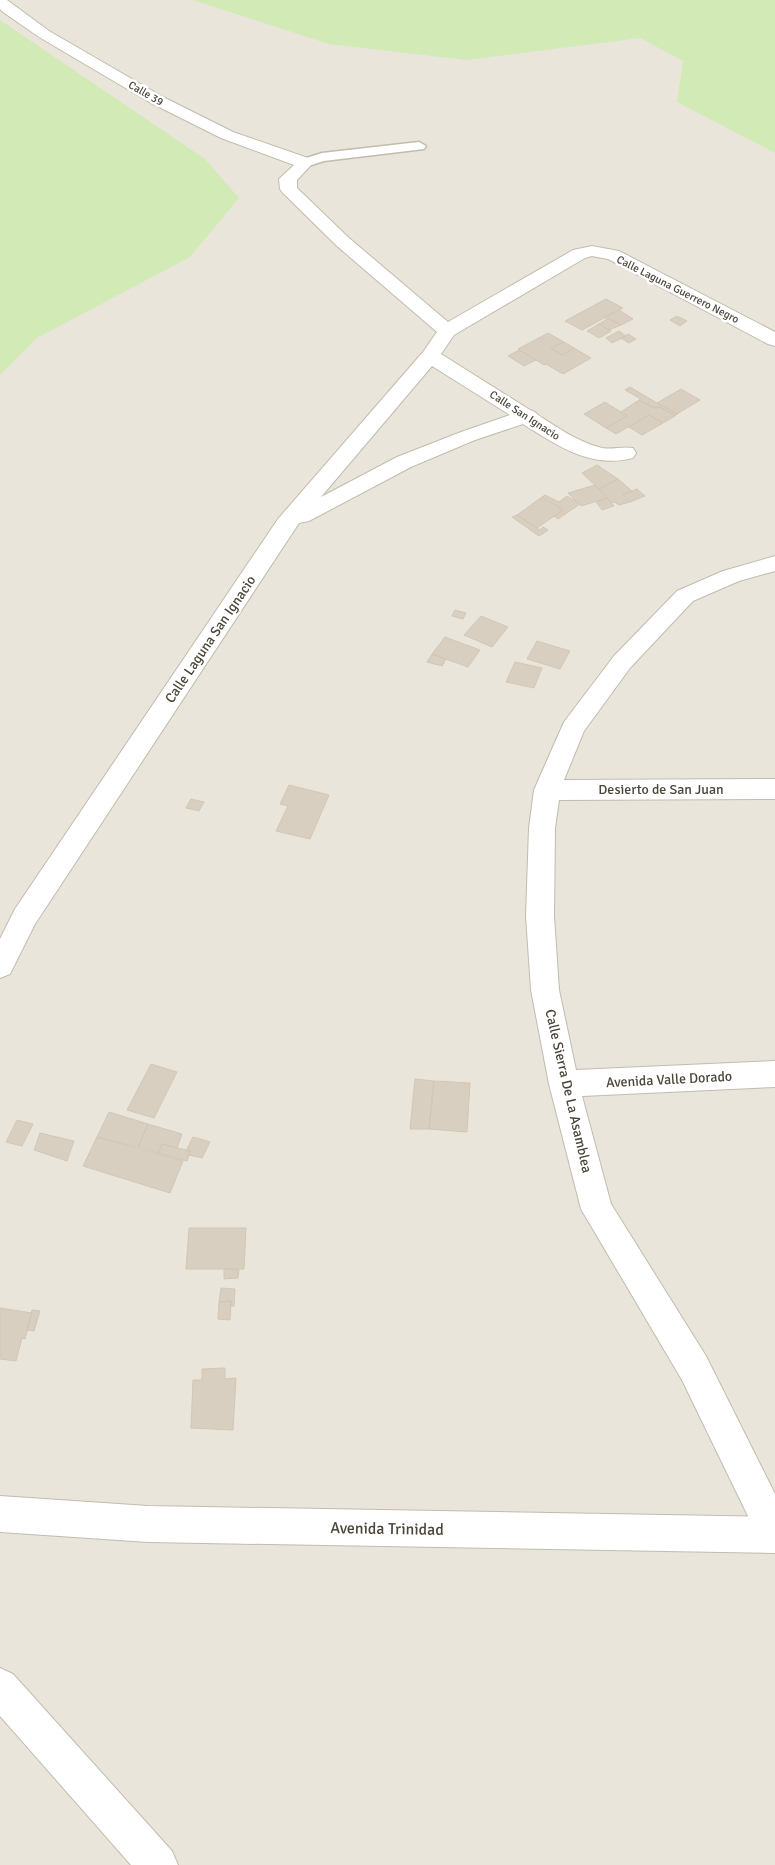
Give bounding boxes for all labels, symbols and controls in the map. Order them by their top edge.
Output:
street label: Calle 39 [126,78,166,109]
street label: Calle Laguna Guerrero Negro [614,253,741,326]
street label: Calle San Ignacio [487,388,562,443]
street label: Calle Laguna San Ignacio [161,572,259,706]
street label: Desierto de San Juan [598,781,724,798]
street label: Calle Sierra De La Asamblea [541,1008,596,1175]
street label: Avenida Valle Dorado [606,1068,733,1091]
street label: Avenida Trinidad [330,1518,444,1540]

